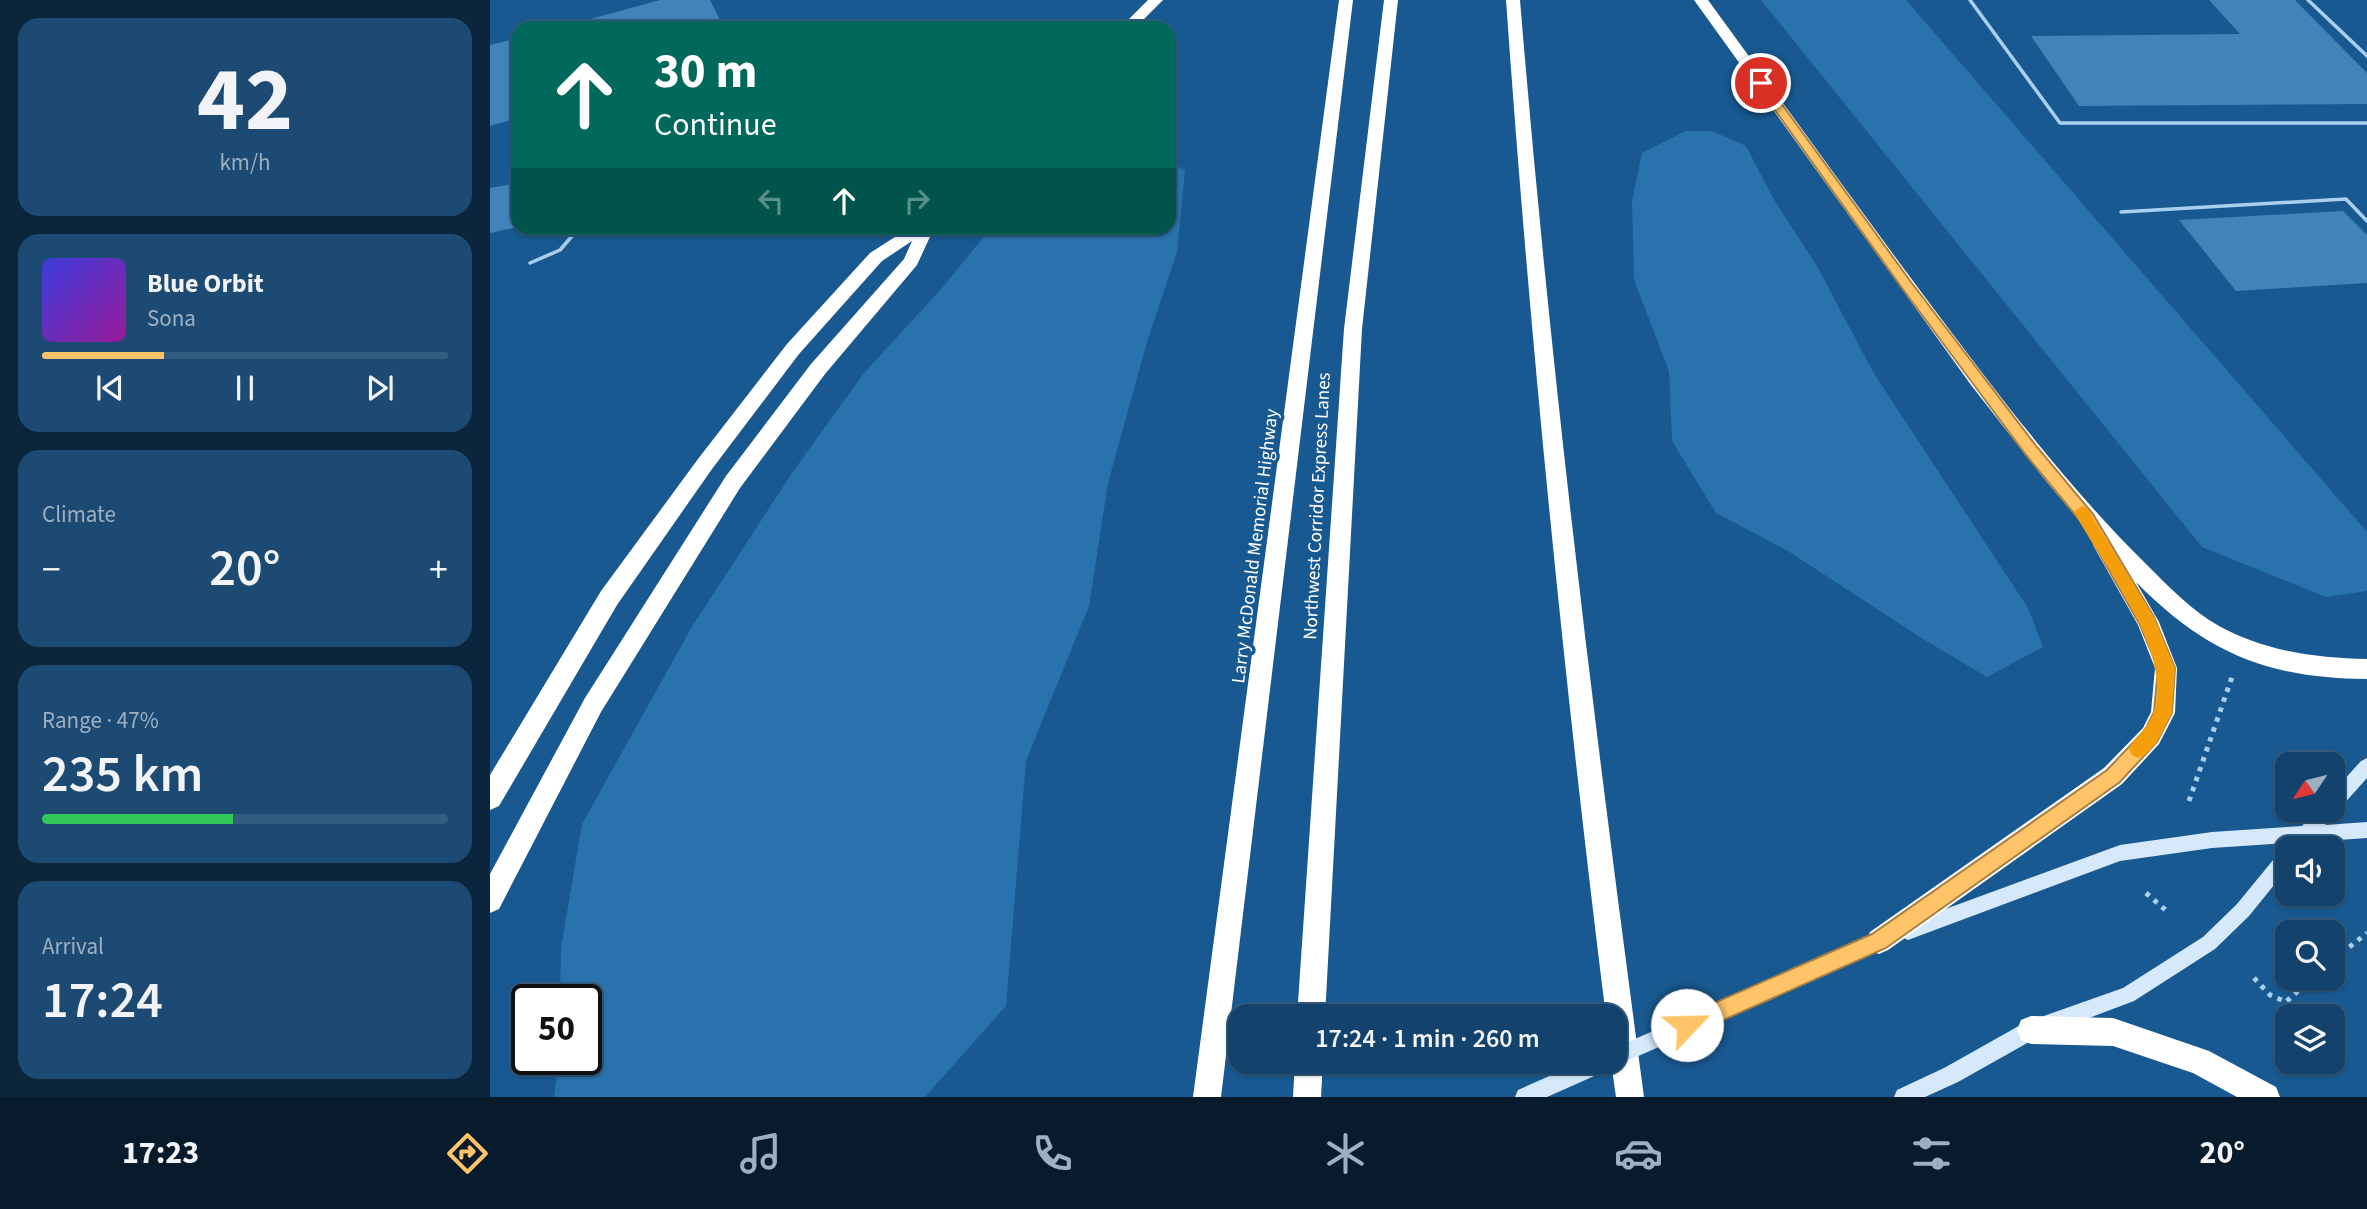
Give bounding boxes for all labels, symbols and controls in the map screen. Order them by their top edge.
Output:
text: 42 [197,36,293,165]
text: 30 m [654,37,758,107]
icon: ahead [539,49,630,140]
pin [1731,53,1791,113]
icon: arrive [1742,64,1780,102]
text: Continue [654,102,777,148]
text: km/h [219,146,271,179]
icon: left [752,182,790,220]
icon: ahead [825,182,863,220]
icon: right [898,182,936,220]
text: Blue Orbit [147,265,264,302]
text: Sona [147,302,196,335]
icon: previous [91,369,129,407]
icon: pause [226,369,264,407]
icon: next [361,369,399,407]
street label: Northwest Corridor Express Lanes [1297,372,1338,640]
street label: Larry McDonald Memorial Highway [1225,407,1286,685]
text: Climate [42,498,116,531]
text: 20° [209,532,281,606]
text: − [42,543,61,597]
text: + [429,543,448,597]
text: Range · 47% [42,704,159,737]
text: 235 km [42,738,203,812]
north arrow [2275,752,2345,822]
map controls [2275,752,2345,1074]
button: sound [2275,836,2345,906]
button: search [2275,920,2345,990]
text: Arrival [42,930,104,963]
text: 17:24 [42,964,163,1038]
speed limit sign: 50 [511,984,602,1075]
position arrow [1650,988,1724,1062]
button: layers [2275,1004,2345,1074]
text: 17:24 · 1 min · 260 m [1315,1020,1540,1057]
icon: directions [443,1129,492,1178]
icon: music [736,1129,785,1178]
icon: phone [1028,1129,1077,1178]
icon: climate [1321,1129,1370,1178]
icon: car [1614,1129,1663,1178]
icon: filters [1907,1129,1956,1178]
text: 17:23 [122,1130,199,1176]
text: 20° [2200,1130,2245,1176]

